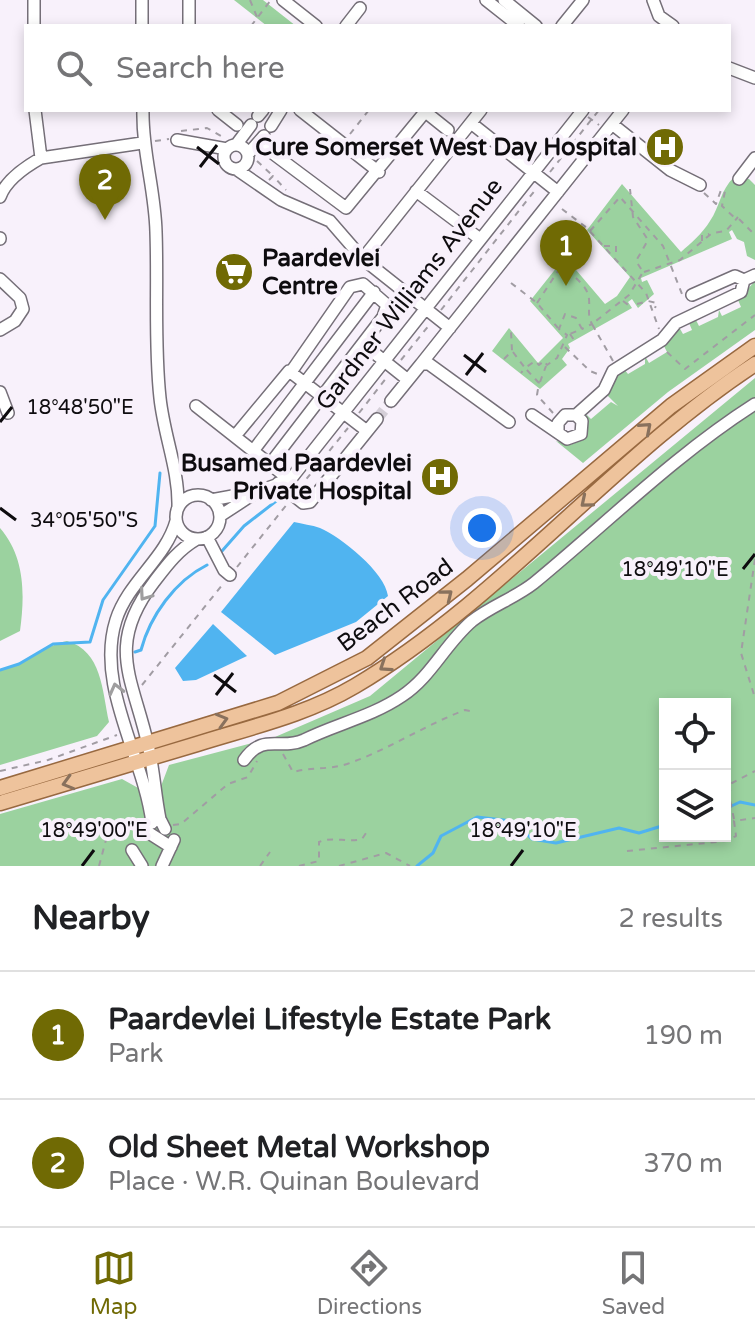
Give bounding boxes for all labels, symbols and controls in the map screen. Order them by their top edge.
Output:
search box [24,24,731,112]
icon: search [52,46,96,90]
text: Search here [116,50,285,87]
hospital icon: Cure Somerset West Day Hospital [644,126,686,168]
place label: Cure Somerset West Day Hospital [255,133,637,162]
pin: 2 [79,154,131,220]
street label: Gardner Williams Avenue [310,173,509,416]
pin: 1 [540,220,592,286]
place label: Paardevlei Centre [262,244,380,301]
supermarket icon: Paardevlei Centre [213,251,255,293]
text: 18°48'50"E [26,396,134,420]
one-way arrow [637,423,652,438]
place label: Busamed Paardevlei Private Hospital [181,449,412,506]
hospital icon: Busamed Paardevlei Private Hospital [419,456,461,498]
one-way arrow [581,492,596,507]
your location [462,508,502,548]
text: 34°05'50"S [30,509,138,533]
street label: Beach Road [332,552,459,658]
text: 18°49'10"E [621,558,729,582]
one-way arrow [140,586,155,601]
one-way arrow [438,591,453,605]
one-way arrow [380,657,394,672]
one-way arrow [108,682,125,696]
map controls [659,698,731,842]
button: locate [659,698,731,770]
one-way arrow [215,713,229,729]
button: layers [659,770,731,842]
one-way arrow [62,774,76,790]
text: 18°49'00"E [40,819,148,843]
text: 18°49'10"E [469,819,577,843]
text: Nearby [32,898,150,939]
text: 2 results [618,903,723,934]
text: Paardevlei Lifestyle Estate Park [108,1001,551,1038]
text: 1 [50,1020,66,1051]
text: 190 m [643,1020,723,1051]
text: Park [108,1038,164,1069]
text: Old Sheet Metal Workshop [108,1129,490,1166]
text: 2 [50,1148,66,1179]
text: 370 m [643,1148,723,1179]
text: Place · W.R. Quinan Boulevard [108,1166,480,1197]
tab: Map [90,1246,137,1320]
tab: Directions [317,1246,422,1320]
tab: Saved [602,1246,665,1320]

